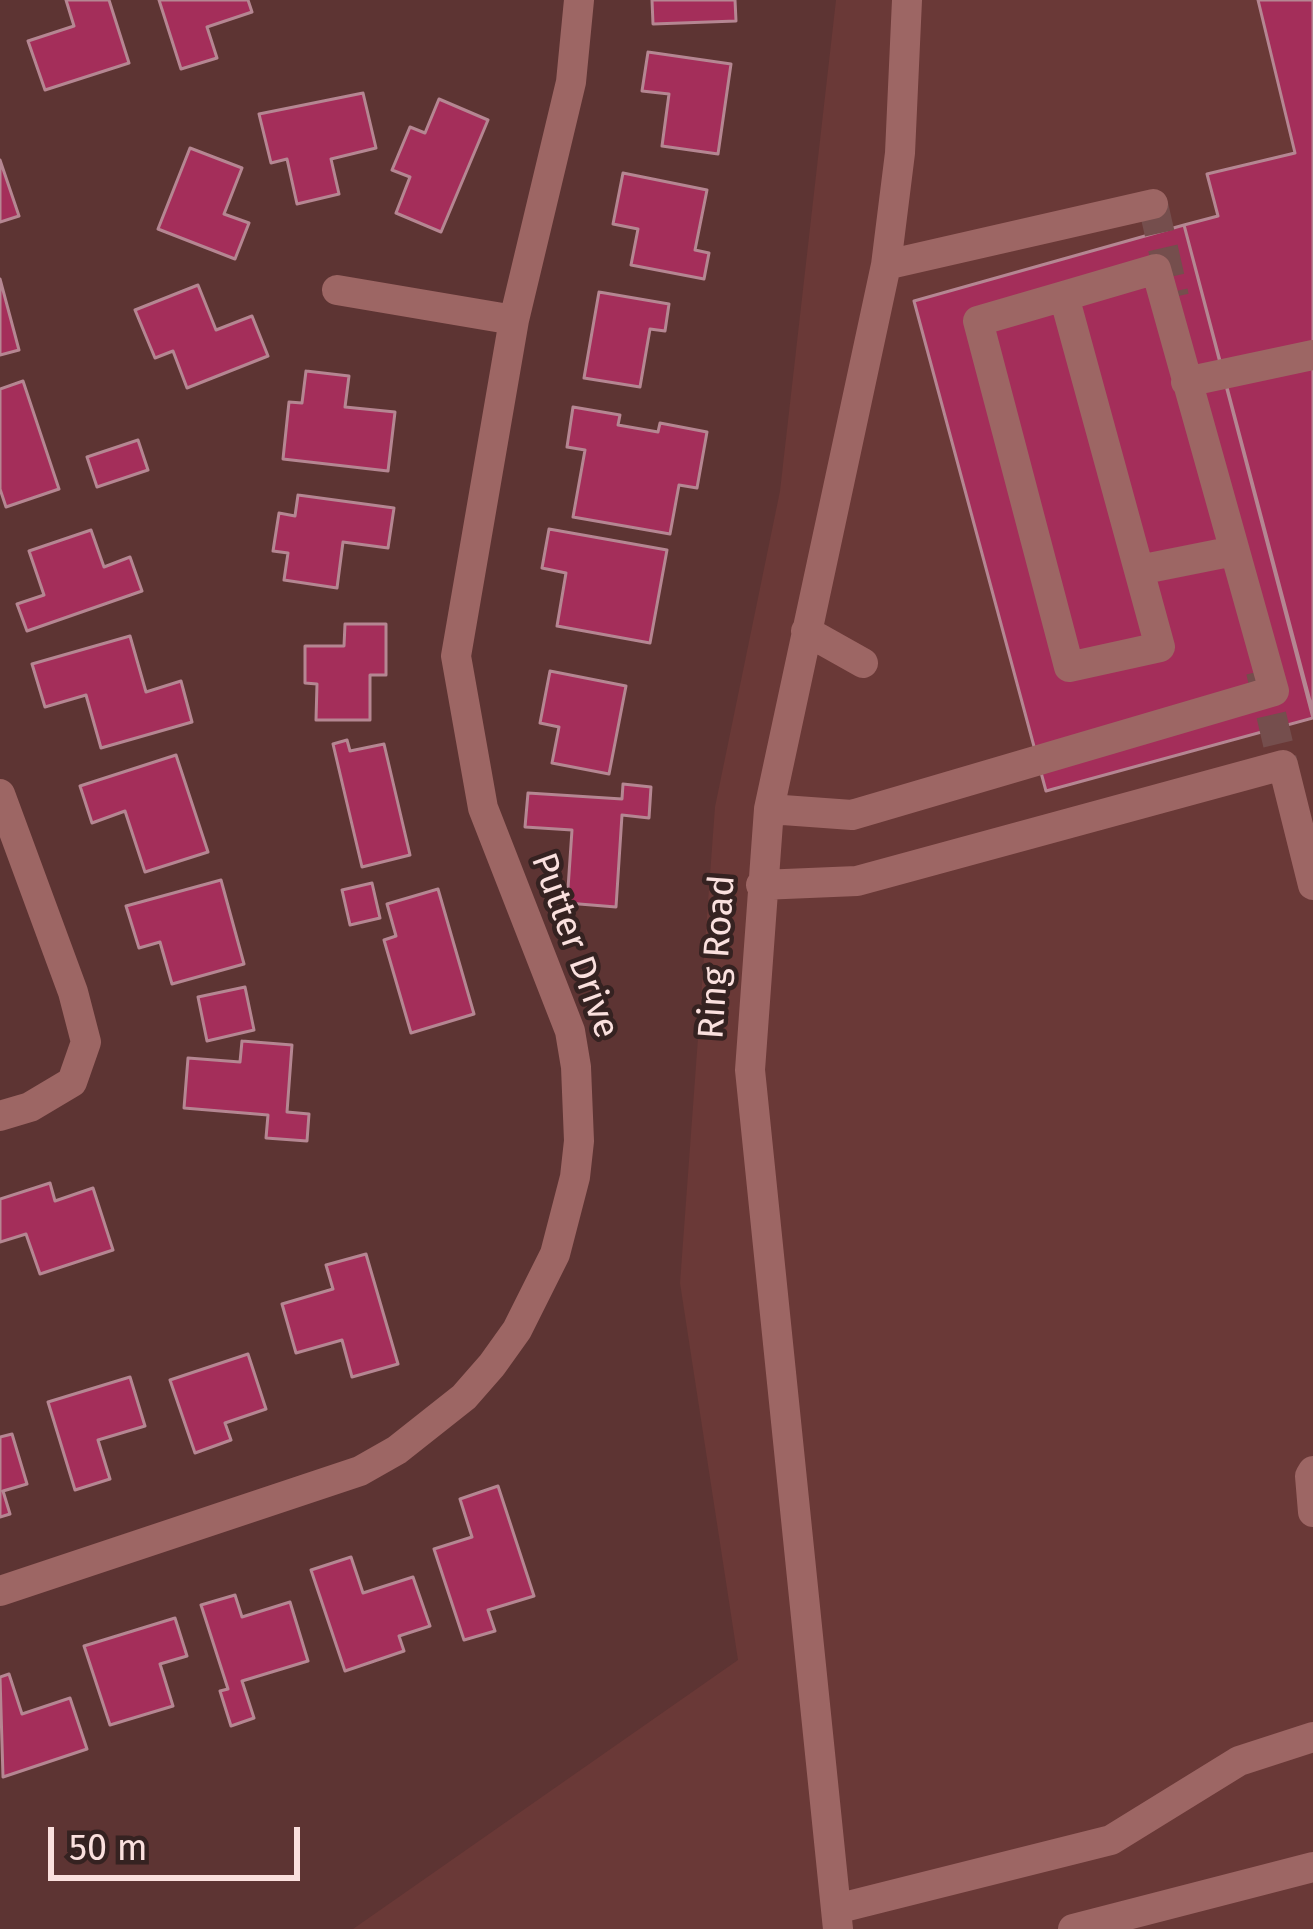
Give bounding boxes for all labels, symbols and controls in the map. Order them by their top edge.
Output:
street label: Putter Drive [521,848,627,1044]
street label: Ring Road [691,874,745,1040]
scale bar [54,1803,306,1877]
text: 50 m [69,1826,148,1870]

